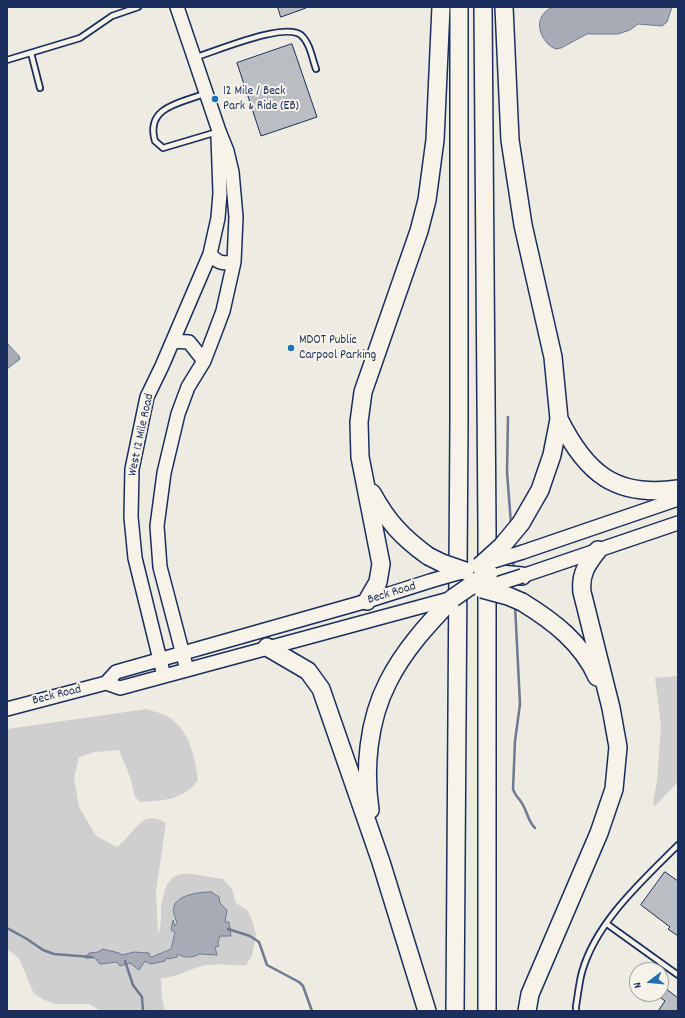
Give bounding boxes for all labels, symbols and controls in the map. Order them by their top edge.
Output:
place label: 12 Mile / Beck Park & Ride (EB) [223,84,299,115]
marker: 12 Mile / Beck Park & Ride (EB) [210,94,220,104]
place label: MDOT Public Carpool Parking [299,333,376,364]
marker: MDOT Public Carpool Parking [286,343,296,353]
street label: West 12 Mile Road [126,392,158,478]
street label: Beck Road [366,579,418,609]
street label: Beck Road [31,682,83,710]
north arrow [629,962,669,1002]
text: N [630,980,647,990]

